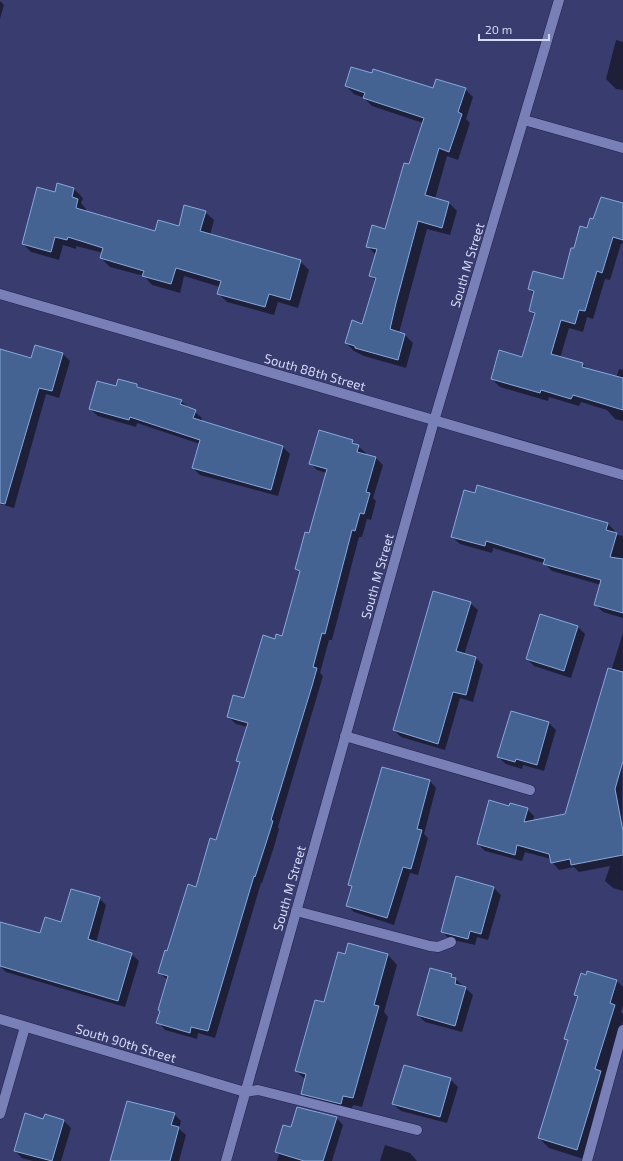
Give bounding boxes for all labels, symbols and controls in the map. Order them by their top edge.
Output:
scale bar [479,16,549,42]
text: 20 m [485,22,512,36]
street label: South M Street [446,221,488,309]
street label: South 88th Street [262,350,368,394]
street label: South M Street [357,531,397,620]
street label: South M Street [269,843,309,932]
street label: South 90th Street [74,1020,178,1066]

